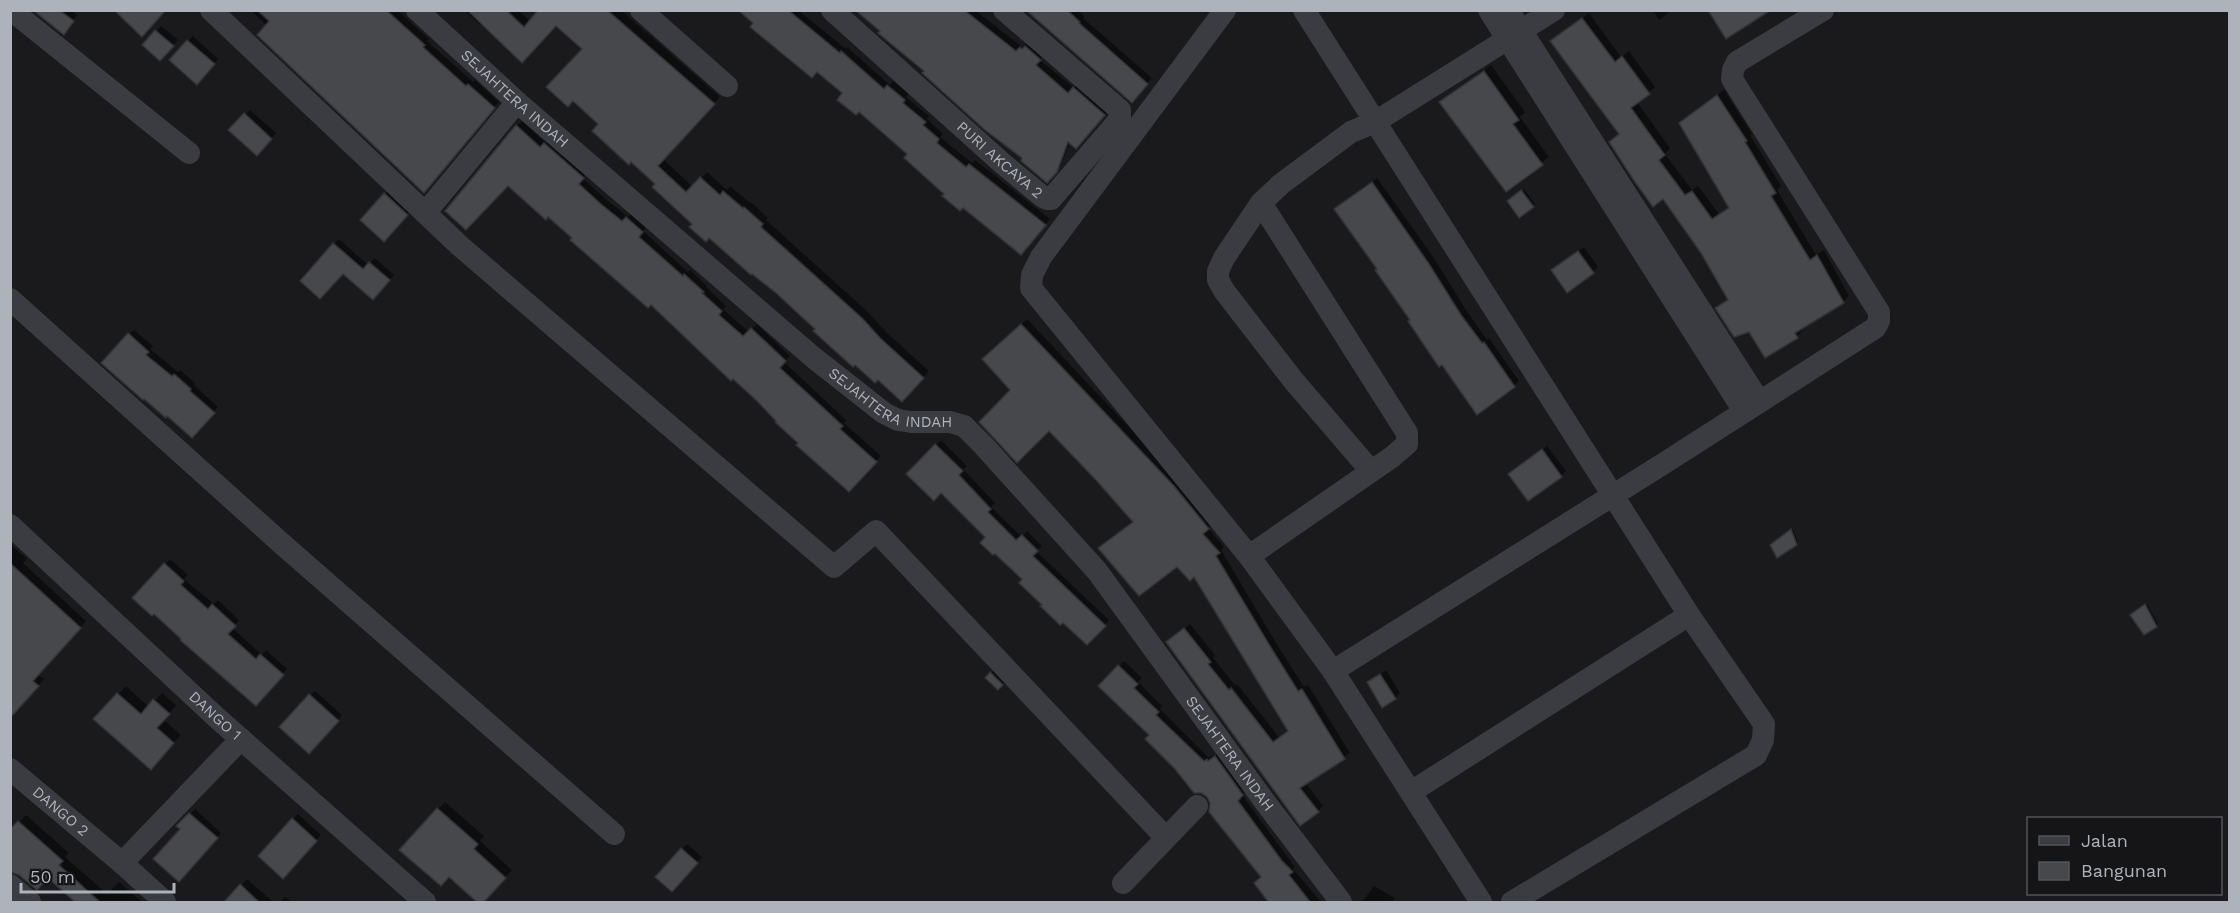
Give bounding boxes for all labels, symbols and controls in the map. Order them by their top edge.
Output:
street label: SEJAHTERA INDAH [457,46,572,151]
street label: PURI AKCAYA 2 [953,118,1046,202]
street label: SEJAHTERA INDAH [825,364,952,431]
street label: DANGO 1 [185,687,245,744]
street label: SEJAHTERA INDAH [1182,693,1278,815]
street label: DANGO 2 [29,783,92,840]
legend [2027,817,2222,895]
text: Jalan [2081,830,2128,851]
scale bar [21,856,174,894]
text: Bangunan [2081,860,2167,881]
text: 50 m [30,866,75,887]

